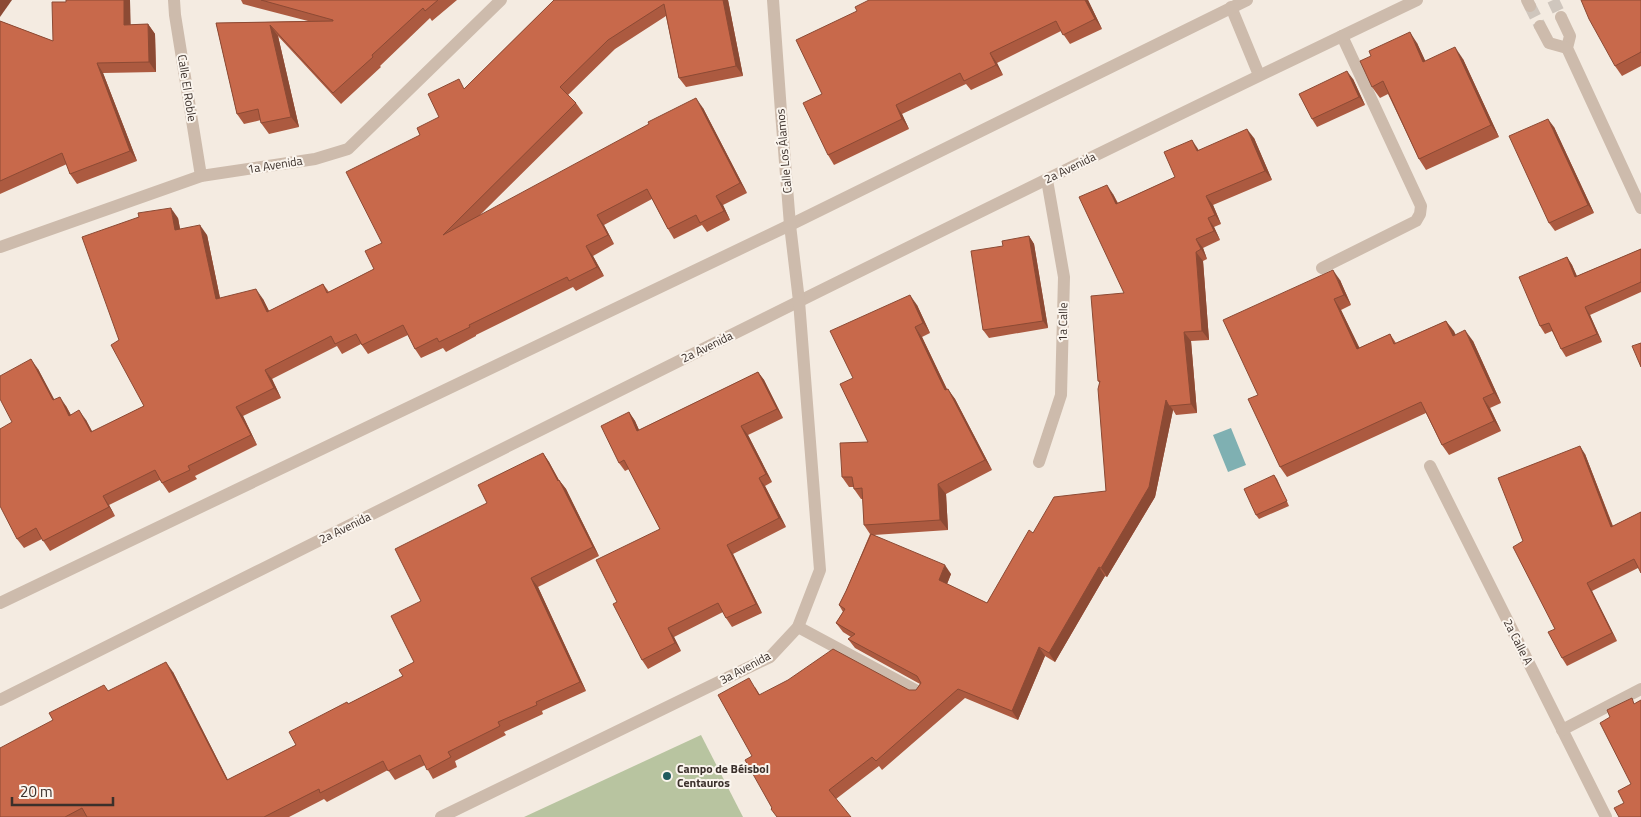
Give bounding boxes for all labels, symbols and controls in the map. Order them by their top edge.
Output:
street label: Calle El Roble [173,53,202,123]
street label: Calle Los Álamos [770,108,797,194]
street label: 2a Avenida [1041,147,1099,188]
street label: 1a Avenida [246,151,304,178]
street label: 1a Calle [1053,302,1072,342]
street label: 2a Avenida [678,326,736,367]
street label: 2a Avenida [316,507,374,548]
street label: 2a Calle A [1499,615,1538,668]
street label: 3a Avenida [716,646,774,689]
place label: Campo de Béisbol Centauros [677,759,769,792]
marker: Campo de Béisbol Centauros [661,770,673,782]
scale bar [12,774,114,806]
text: 20 m [20,780,53,803]

